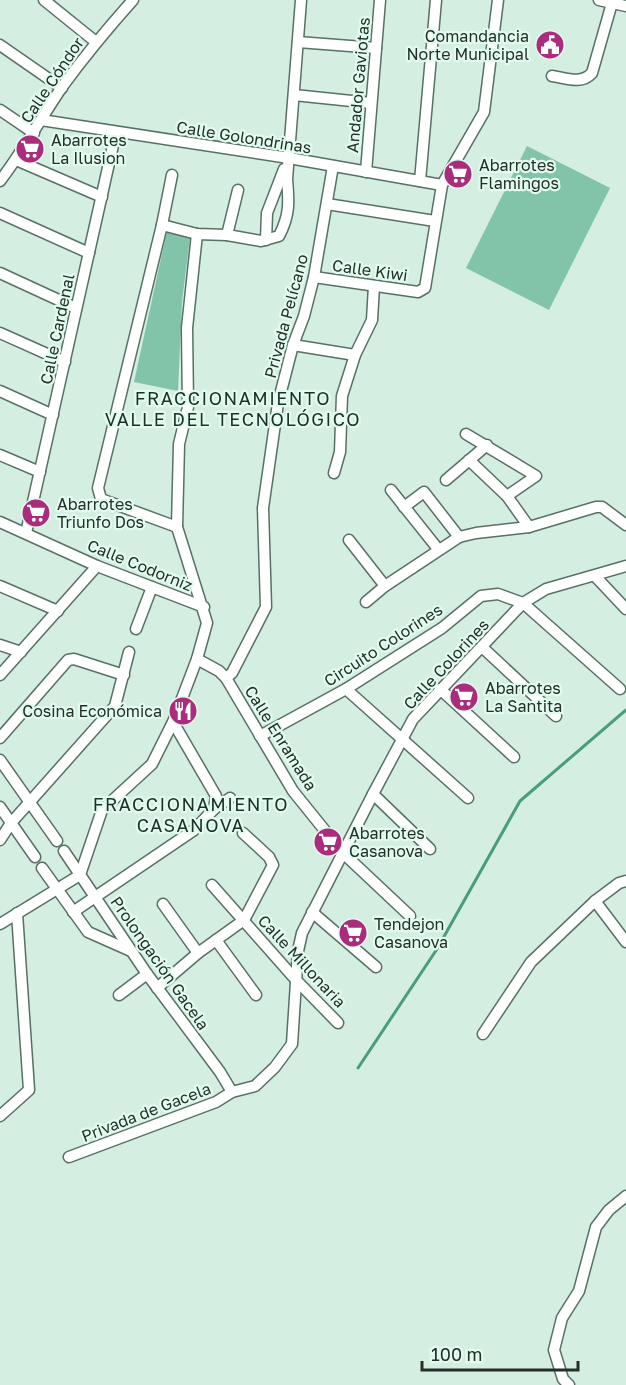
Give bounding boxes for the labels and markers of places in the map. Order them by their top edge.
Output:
place label: Comandancia Norte Municipal [406,26,529,64]
public building icon: Comandancia Norte Municipal [534,29,566,61]
place label: Abarrotes La Ilusion [51,130,127,168]
supermarket icon: Abarrotes La Ilusion [14,133,46,165]
place label: Abarrotes Flamingos [479,155,559,193]
supermarket icon: Abarrotes Flamingos [442,158,474,190]
place label: Abarrotes Triunfo Dos [57,494,144,532]
supermarket icon: Abarrotes Triunfo Dos [20,497,52,529]
place label: Abarrotes La Santita [485,678,562,716]
supermarket icon: Abarrotes La Santita [448,681,480,713]
restaurant icon: Cosina Económica [167,695,199,727]
place label: Cosina Económica [22,701,162,721]
place label: Abarrotes Casanova [349,823,425,861]
supermarket icon: Abarrotes Casanova [312,826,344,858]
place label: Tendejon Casanova [374,914,448,952]
supermarket icon: Tendejon Casanova [337,917,369,949]

